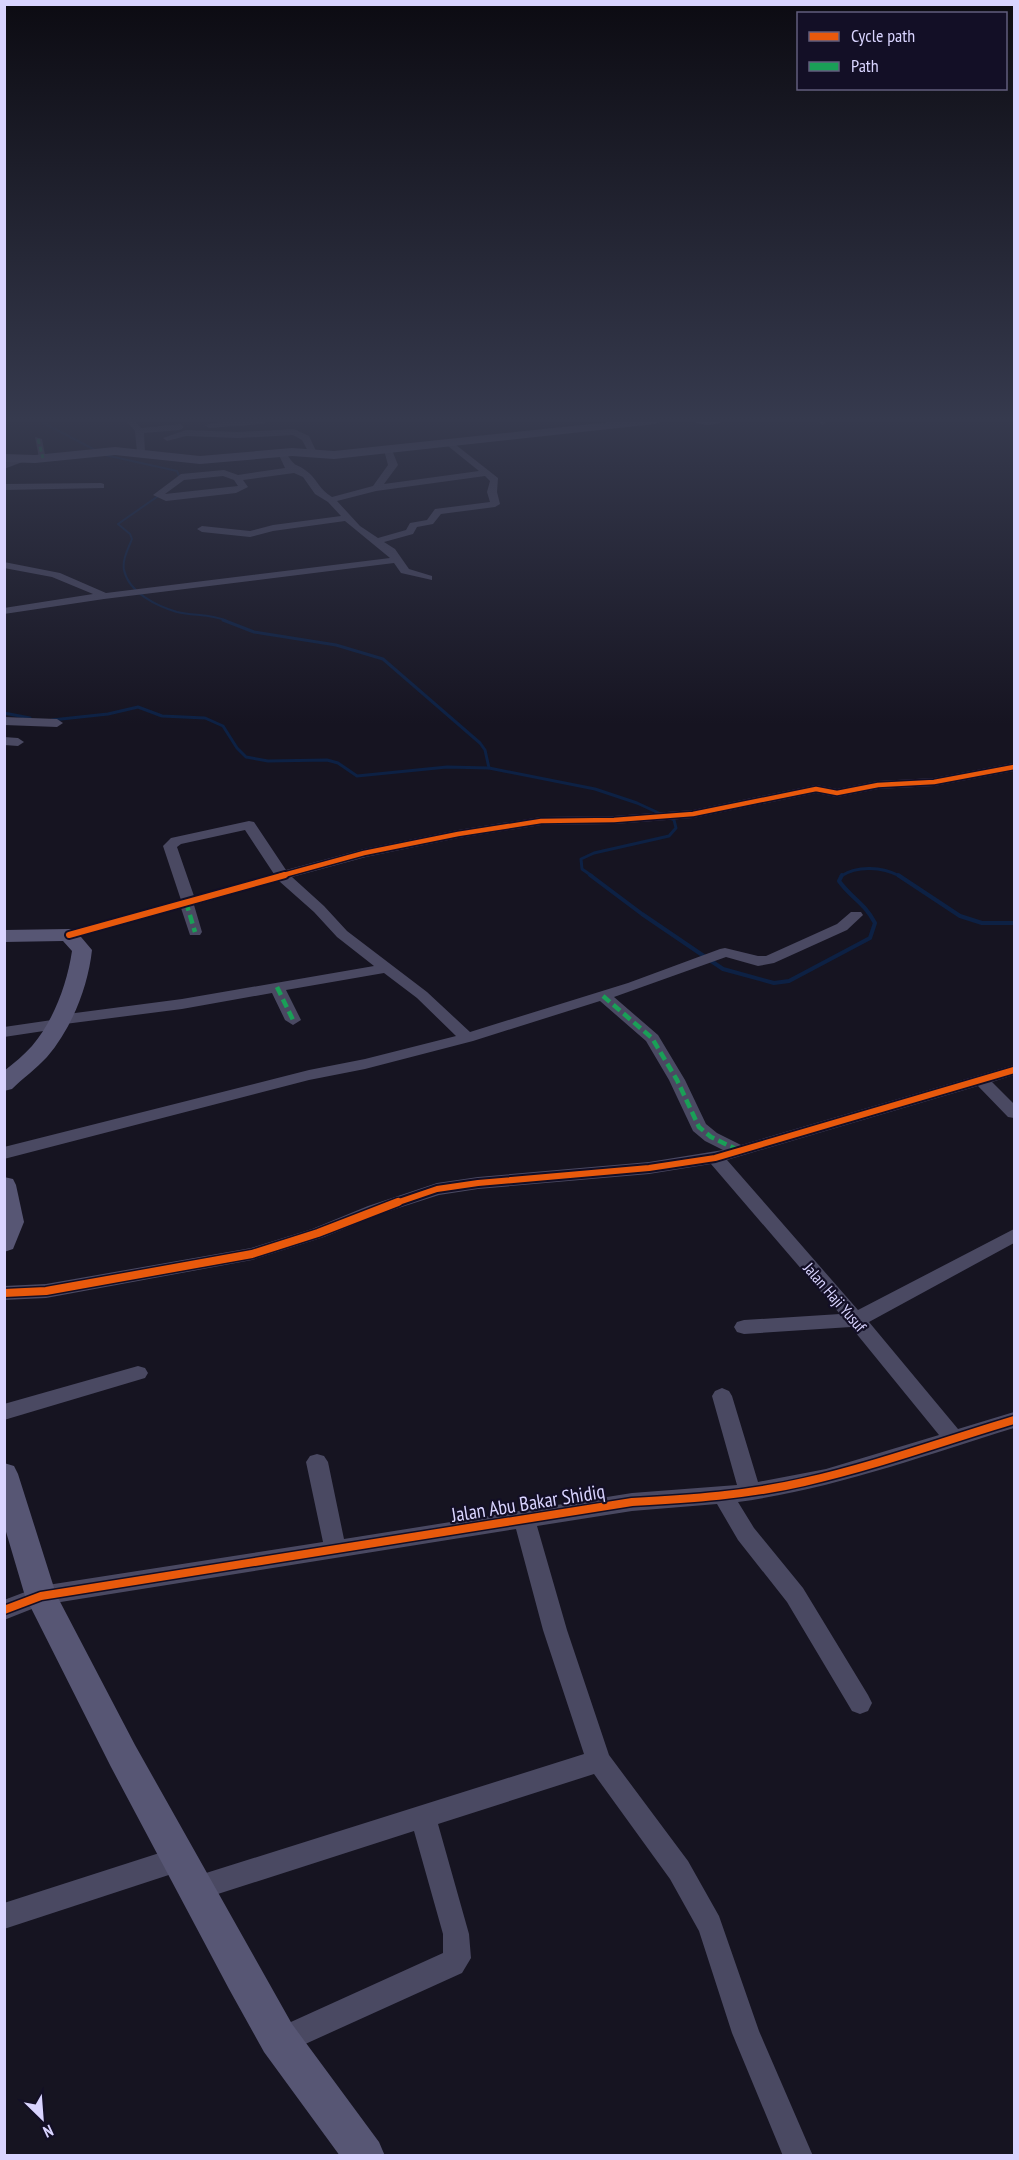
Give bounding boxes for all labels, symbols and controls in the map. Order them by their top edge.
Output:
legend [797,12,1007,90]
text: Cycle path [851,24,915,47]
text: Path [851,54,879,77]
street label: Jalan Haji Yusuf [799,1257,871,1336]
street label: Jalan Abu Bakar Shidiq [448,1478,607,1528]
north arrow [12,2088,72,2148]
text: N [40,2121,56,2142]

